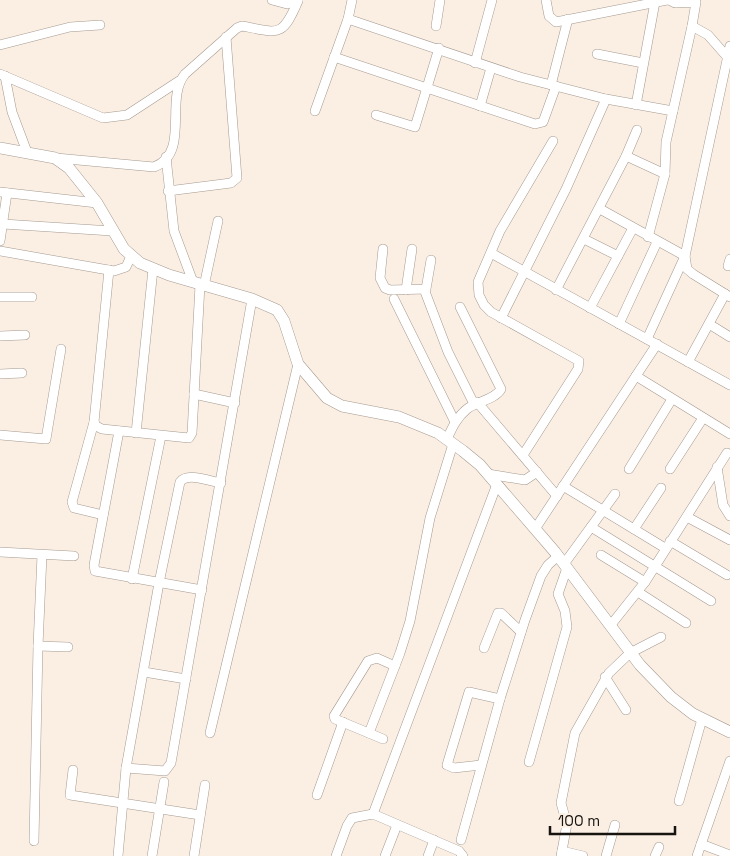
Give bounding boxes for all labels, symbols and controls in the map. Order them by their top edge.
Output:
scale bar [550,804,675,836]
text: 100 m [558,811,600,830]

